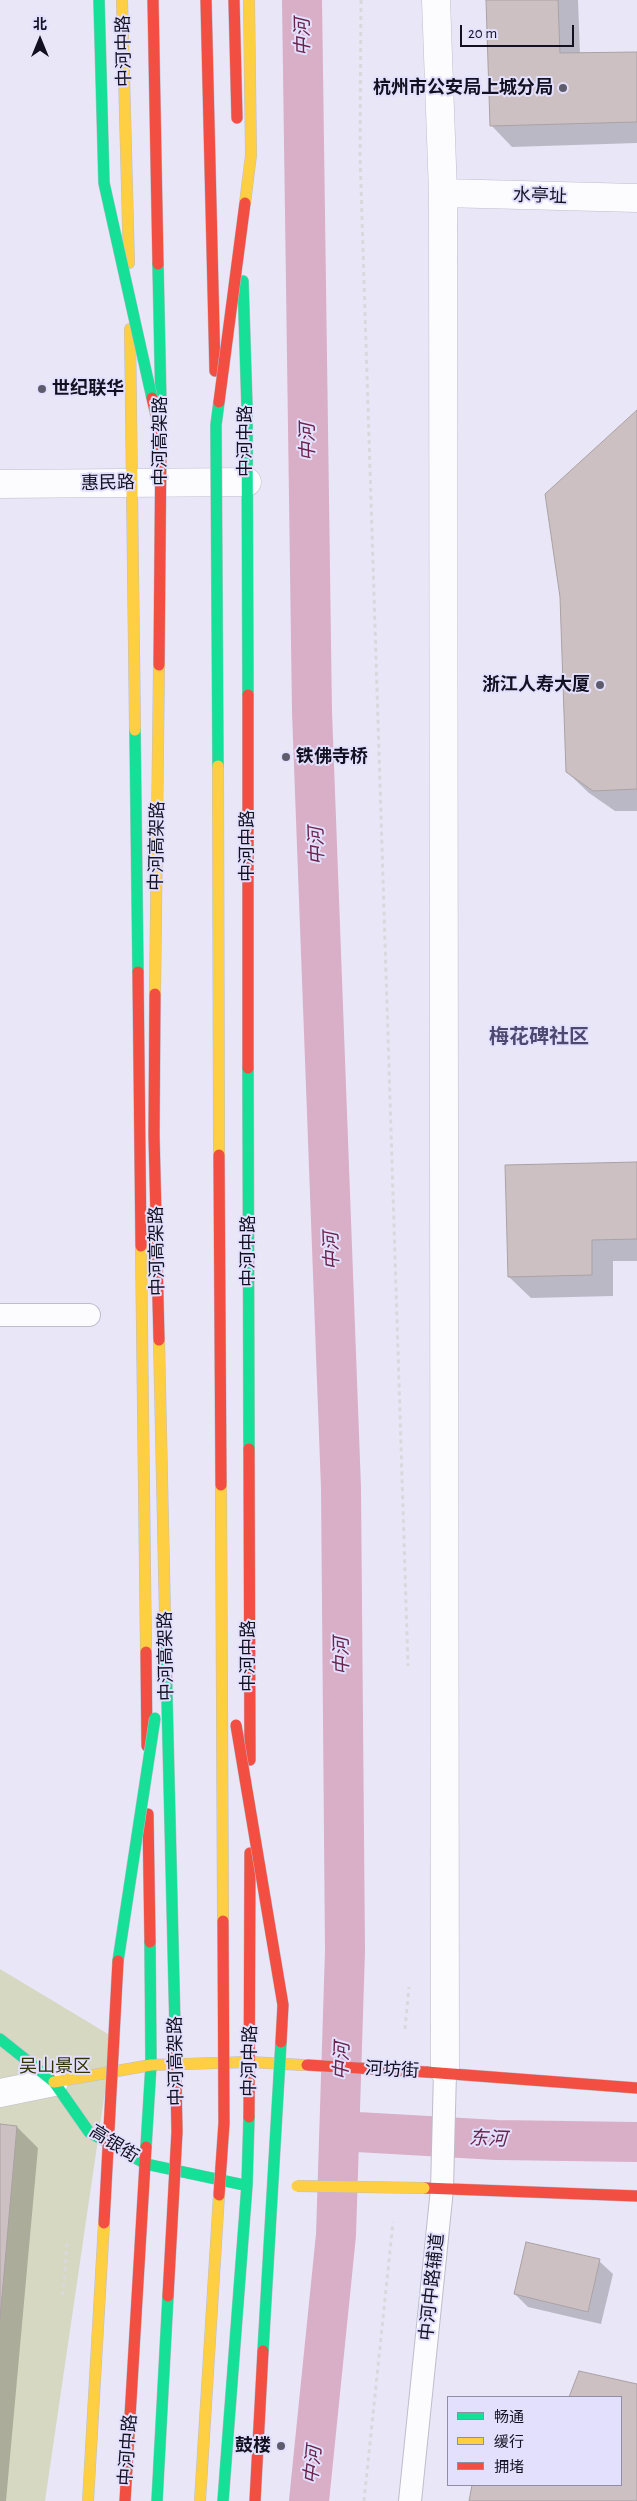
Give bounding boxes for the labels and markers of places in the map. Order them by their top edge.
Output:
place label: 杭州市公安局上城分局 [373,77,553,99]
marker: 杭州市公安局上城分局 [557,82,569,94]
place label: 世纪联华 [52,378,124,400]
marker: 世纪联华 [36,383,48,395]
place label: 浙江人寿大厦 [482,674,590,696]
marker: 浙江人寿大厦 [594,679,606,691]
place label: 铁佛寺桥 [296,746,368,768]
marker: 铁佛寺桥 [280,751,292,763]
place label: 鼓楼 [235,2435,271,2457]
marker: 鼓楼 [275,2440,287,2452]

